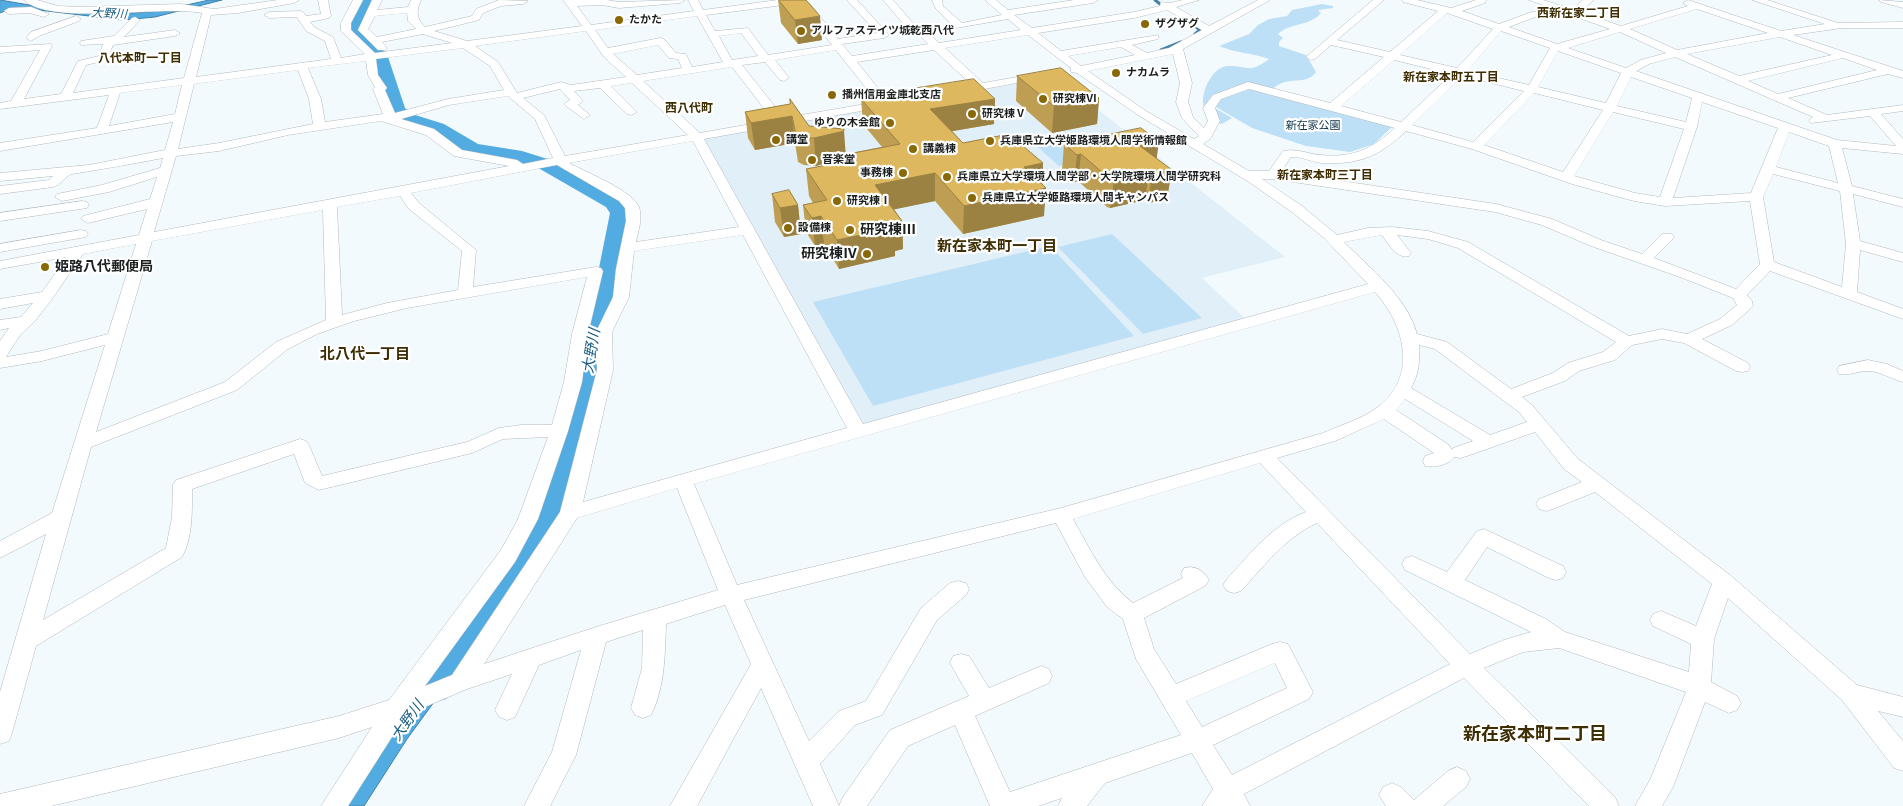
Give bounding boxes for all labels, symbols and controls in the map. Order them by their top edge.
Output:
water label: 大野川 [91,6,127,22]
district label: 西新在家二丁目 [1537,7,1621,21]
place label: たかた [629,13,662,27]
marker: たかた [613,14,625,26]
place label: ザグザグ [1155,17,1199,31]
marker: ザグザグ [1139,18,1151,30]
place label: アルファステイツ城乾西八代 [811,24,954,38]
marker: アルファステイツ城乾西八代 [795,25,807,37]
district label: 八代本町一丁目 [98,52,182,66]
place label: ナカムラ [1126,66,1170,80]
marker: ナカムラ [1110,67,1122,79]
district label: 新在家本町五丁目 [1403,71,1499,85]
place label: 播州信用金庫北支店 [842,88,941,102]
marker: 播州信用金庫北支店 [826,89,838,101]
place label: 研究棟Ⅵ [1053,92,1097,106]
marker: 研究棟Ⅵ [1037,93,1049,105]
district label: 西八代町 [665,102,713,116]
place label: 研究棟Ⅴ [982,107,1026,121]
marker: 研究棟Ⅴ [966,108,978,120]
place label: ゆりの木会館 [814,116,880,130]
marker: ゆりの木会館 [884,117,896,129]
park label: 新在家公園 [1286,119,1340,133]
place label: 講堂 [786,133,808,147]
marker: 講堂 [770,134,782,146]
place label: 兵庫県立大学姫路環境人間学術情報館 [1000,134,1187,148]
marker: 兵庫県立大学姫路環境人間学術情報館 [984,135,996,147]
place label: 講義棟 [923,142,956,156]
marker: 講義棟 [907,143,919,155]
place label: 音楽堂 [822,153,855,167]
marker: 音楽堂 [806,154,818,166]
place label: 事務棟 [860,166,893,180]
marker: 事務棟 [897,167,909,179]
district label: 新在家本町三丁目 [1277,169,1373,183]
place label: 兵庫県立大学環境人間学部・大学院環境人間学研究科 [957,170,1221,184]
marker: 兵庫県立大学環境人間学部・大学院環境人間学研究科 [941,171,953,183]
place label: 兵庫県立大学姫路環境人間キャンパス [982,191,1169,205]
marker: 兵庫県立大学姫路環境人間キャンパス [966,192,978,204]
place label: 研究棟Ⅰ [847,194,891,208]
marker: 研究棟Ⅰ [831,195,843,207]
place label: 設備棟 [798,221,831,235]
marker: 設備棟 [782,222,794,234]
place label: 研究棟Ⅲ [860,222,916,238]
marker: 研究棟Ⅲ [844,224,856,236]
district label: 新在家本町一丁目 [937,238,1057,256]
place label: 研究棟Ⅳ [801,246,857,262]
marker: 研究棟Ⅳ [861,248,873,260]
place label: 姫路八代郵便局 [55,259,153,275]
marker: 姫路八代郵便局 [39,261,51,273]
water label: 大野川 [580,327,604,375]
district label: 北八代一丁目 [320,346,410,364]
water label: 大野川 [388,697,428,745]
district label: 新在家本町二丁目 [1463,724,1607,746]

